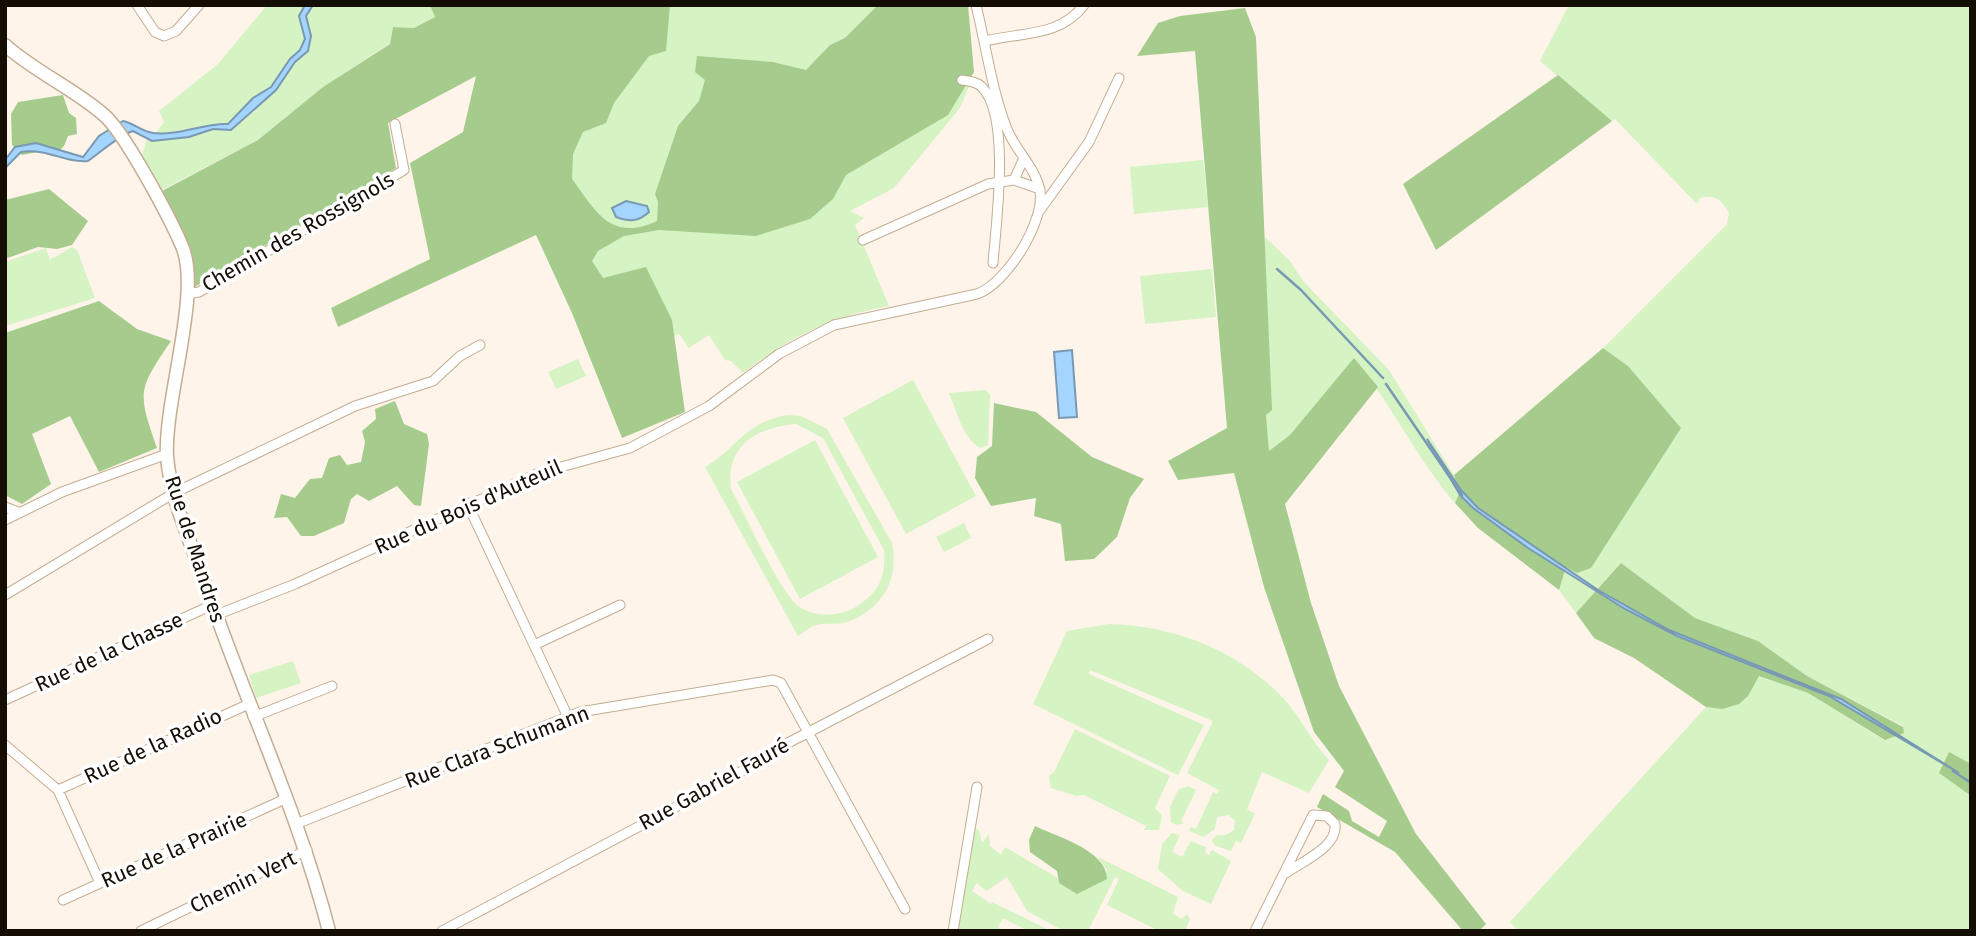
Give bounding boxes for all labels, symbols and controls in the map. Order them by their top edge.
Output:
street label: Chemin des Rossignols [197,166,399,298]
street label: Rue du Bois d'Auteuil [370,454,566,560]
street label: Rue de Mandres [159,472,231,626]
street label: Rue de la Chasse [31,606,187,698]
street label: Rue Clara Schumann [401,700,593,794]
street label: Rue de la Radio [80,703,226,789]
street label: Rue Gabriel Fauré [634,732,794,836]
street label: Rue de la Prairie [97,806,251,894]
street label: Chemin Vert [185,845,301,919]

